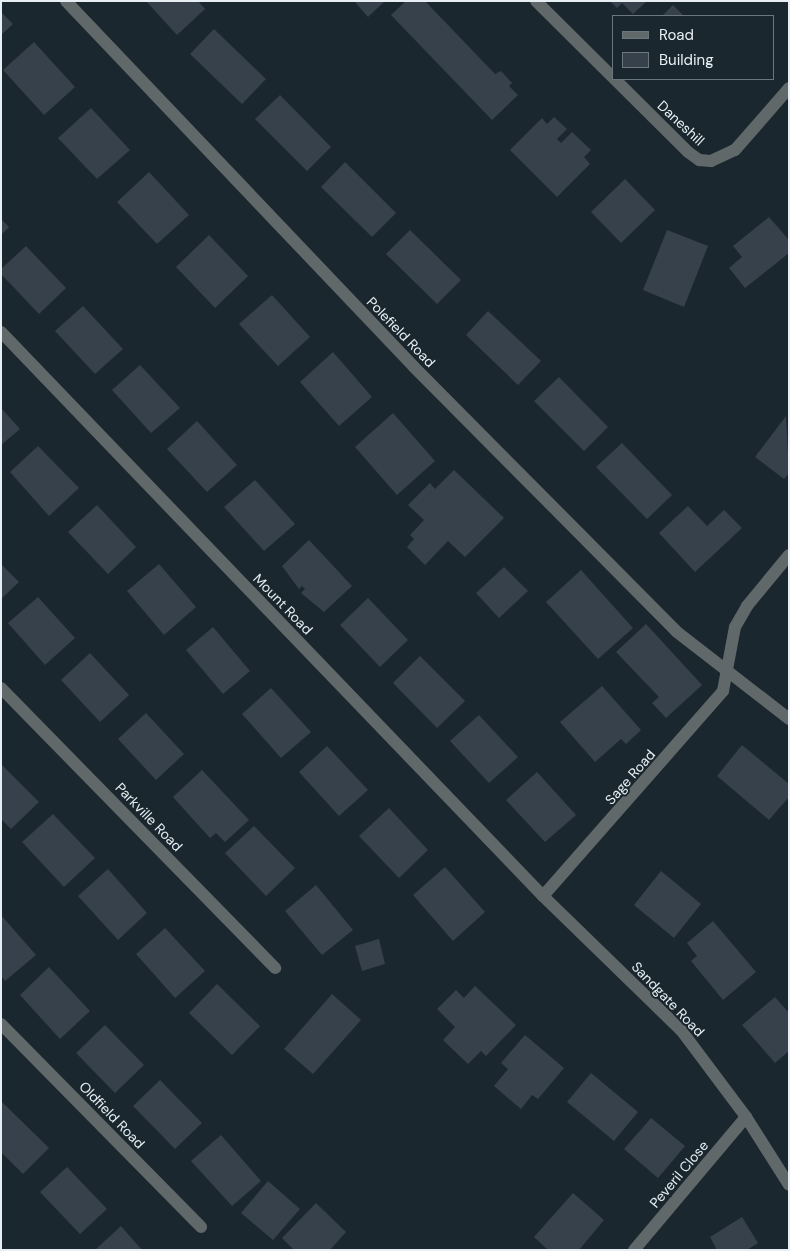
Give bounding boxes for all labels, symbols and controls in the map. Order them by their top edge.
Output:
legend [612,15,775,80]
text: Road [659,25,694,45]
text: Building [659,50,714,70]
street label: Daneshill [654,97,708,149]
street label: Polefield Road [363,293,439,371]
street label: Mount Road [250,570,316,638]
street label: Sage Road [602,746,658,808]
street label: Parkville Road [112,779,186,855]
street label: Sandgate Road [628,958,708,1040]
street label: Oldfield Road [76,1078,148,1152]
street label: Peveril Close [646,1137,712,1211]

